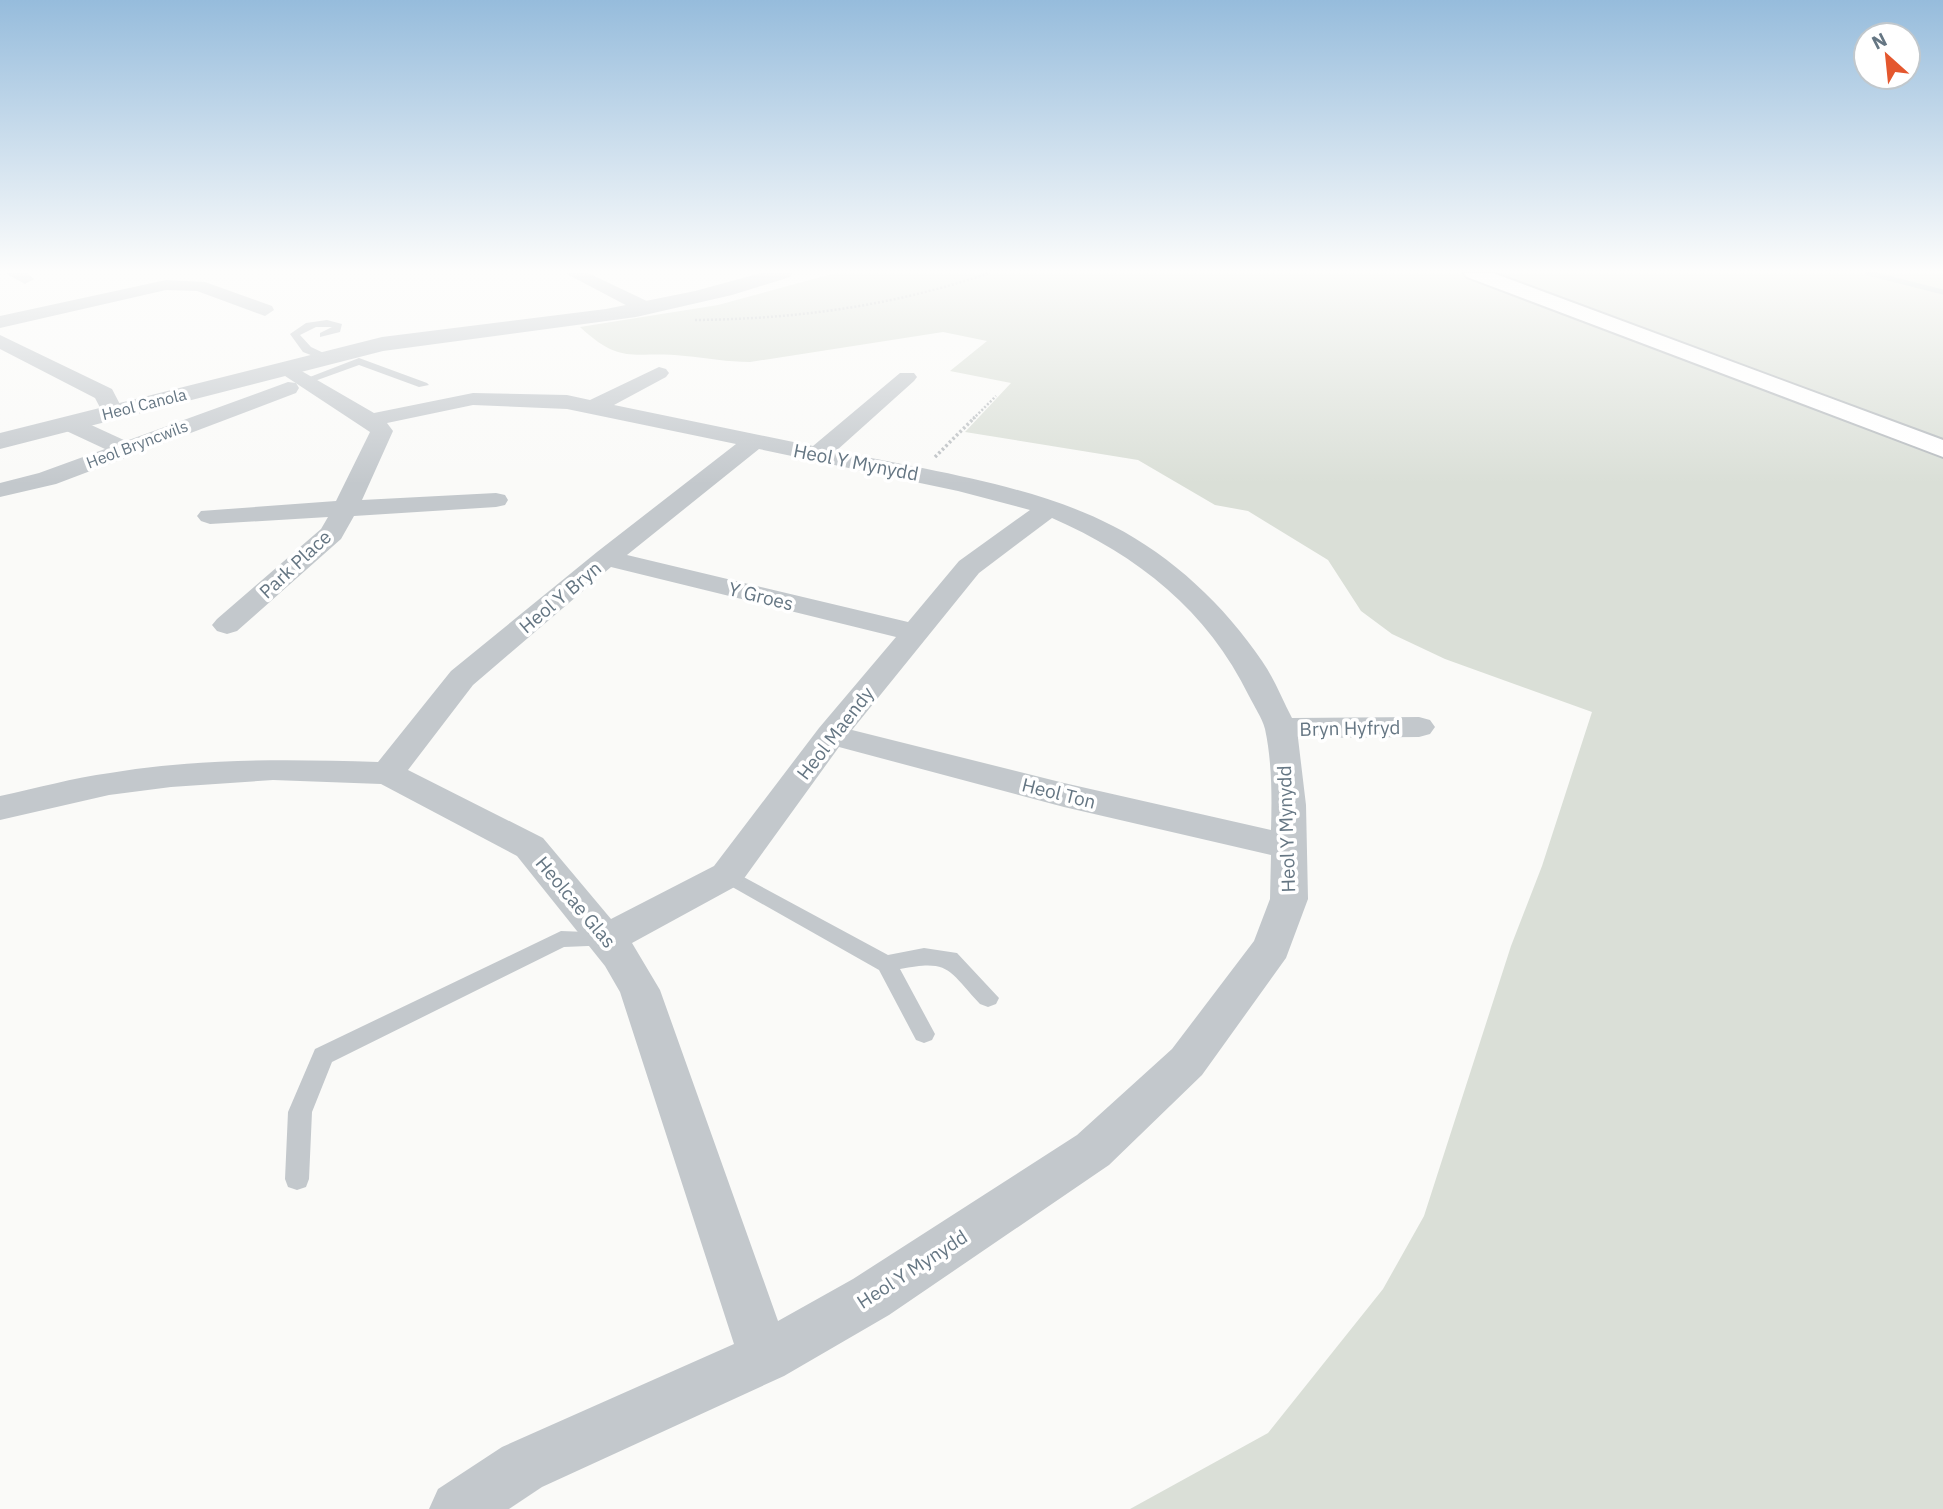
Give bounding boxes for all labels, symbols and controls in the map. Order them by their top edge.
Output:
north arrow [1852,21,1922,91]
text: N [1868,27,1891,55]
street label: Heol Canola [100,384,189,424]
street label: Heol Bryncwils [83,415,191,473]
street label: Heol Y Mynydd [791,438,921,486]
street label: Park Place [254,525,336,603]
street label: Heol Y Bryn [514,556,606,638]
street label: Y Groes [726,576,796,616]
street label: Heol Maendy [791,681,879,784]
street label: Bryn Hyfryd [1299,715,1401,741]
street label: Heol Y Mynydd [1272,765,1300,893]
street label: Heol Ton [1020,772,1098,814]
street label: Heolcae Glas [531,851,621,953]
street label: Heol Y Mynydd [852,1224,972,1314]

